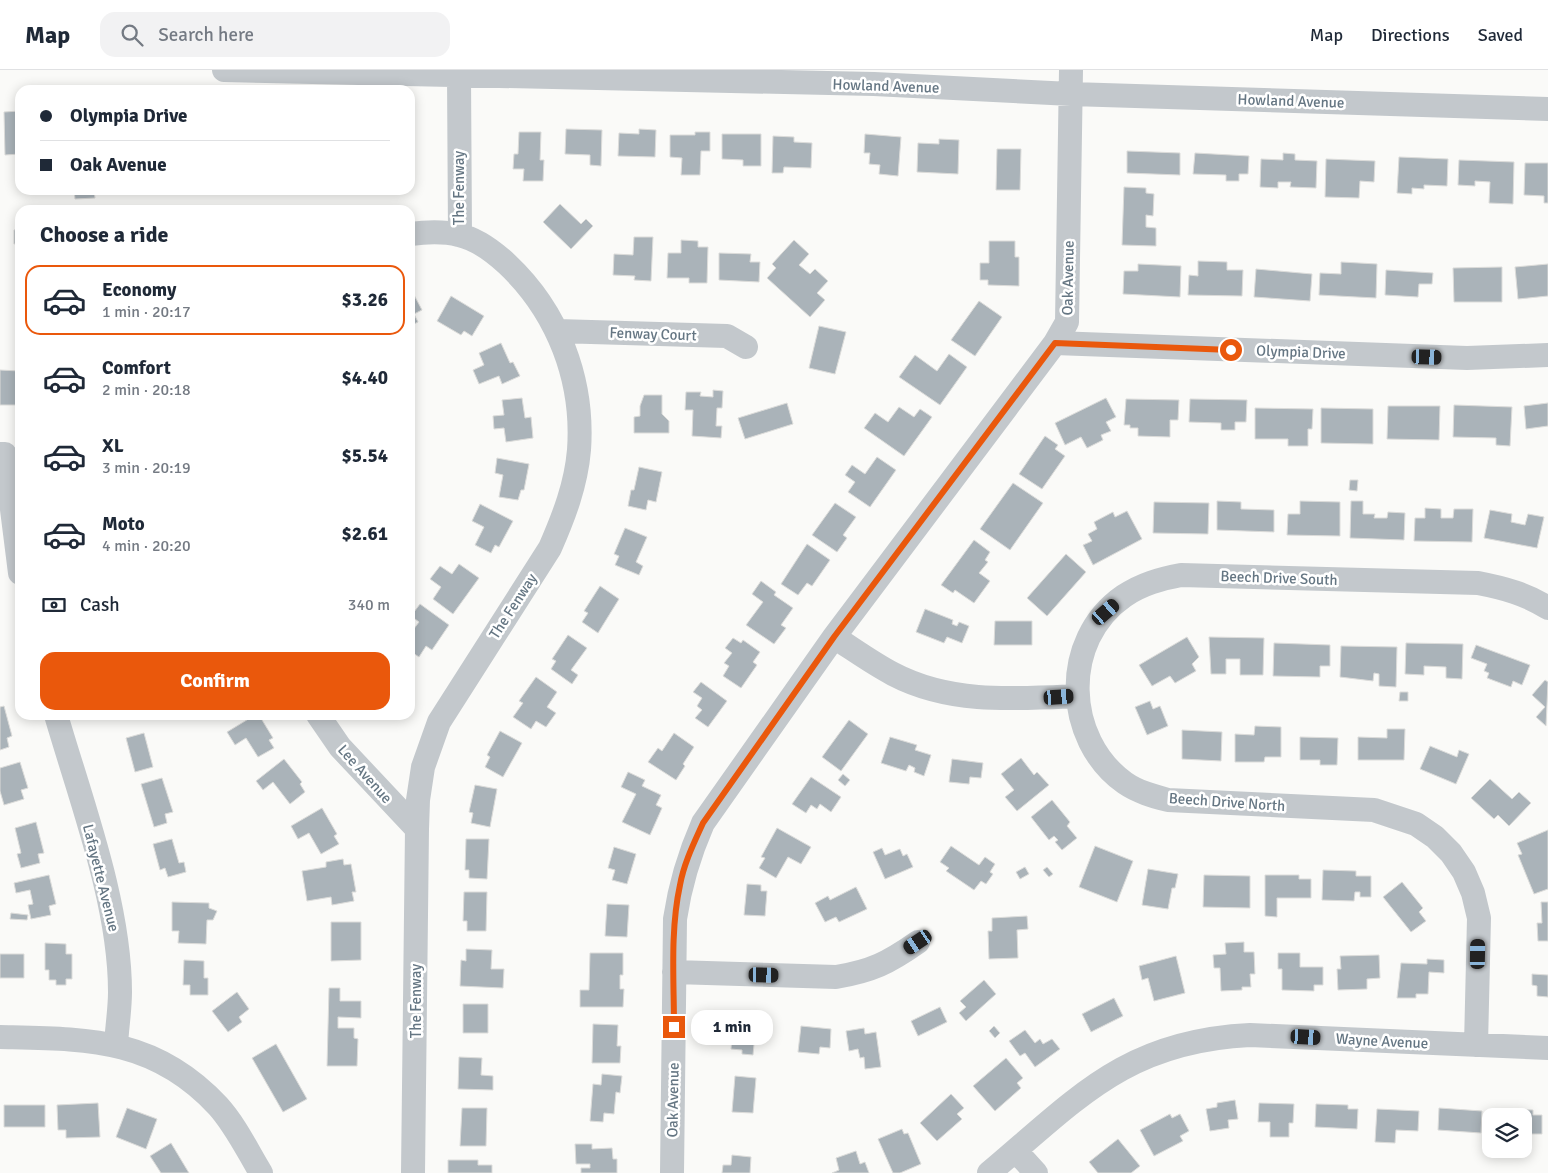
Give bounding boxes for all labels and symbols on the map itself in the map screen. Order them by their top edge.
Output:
street label: Howland Avenue [832,75,940,97]
street label: Howland Avenue [1237,90,1345,112]
street label: The Fenway [450,151,468,225]
street label: Oak Avenue [1058,240,1078,316]
street label: Fenway Court [609,323,697,345]
route start [1220,339,1242,361]
street label: Olympia Drive [1256,341,1346,363]
car [1411,349,1442,365]
street label: Beech Drive South [1220,567,1338,589]
street label: The Fenway [485,570,541,642]
car [1089,596,1122,628]
car [1043,688,1074,706]
street label: Lee Avenue [334,741,396,807]
street label: Beech Drive North [1168,789,1286,815]
street label: Lafayette Avenue [79,822,123,934]
car [901,927,934,957]
car [1470,939,1485,969]
street label: The Fenway [407,964,425,1038]
car [748,967,779,983]
callout: 1 min [692,1010,774,1044]
route end [663,1016,685,1038]
car [1290,1029,1321,1045]
street label: Wayne Avenue [1335,1030,1429,1052]
street label: Oak Avenue [663,1062,683,1138]

